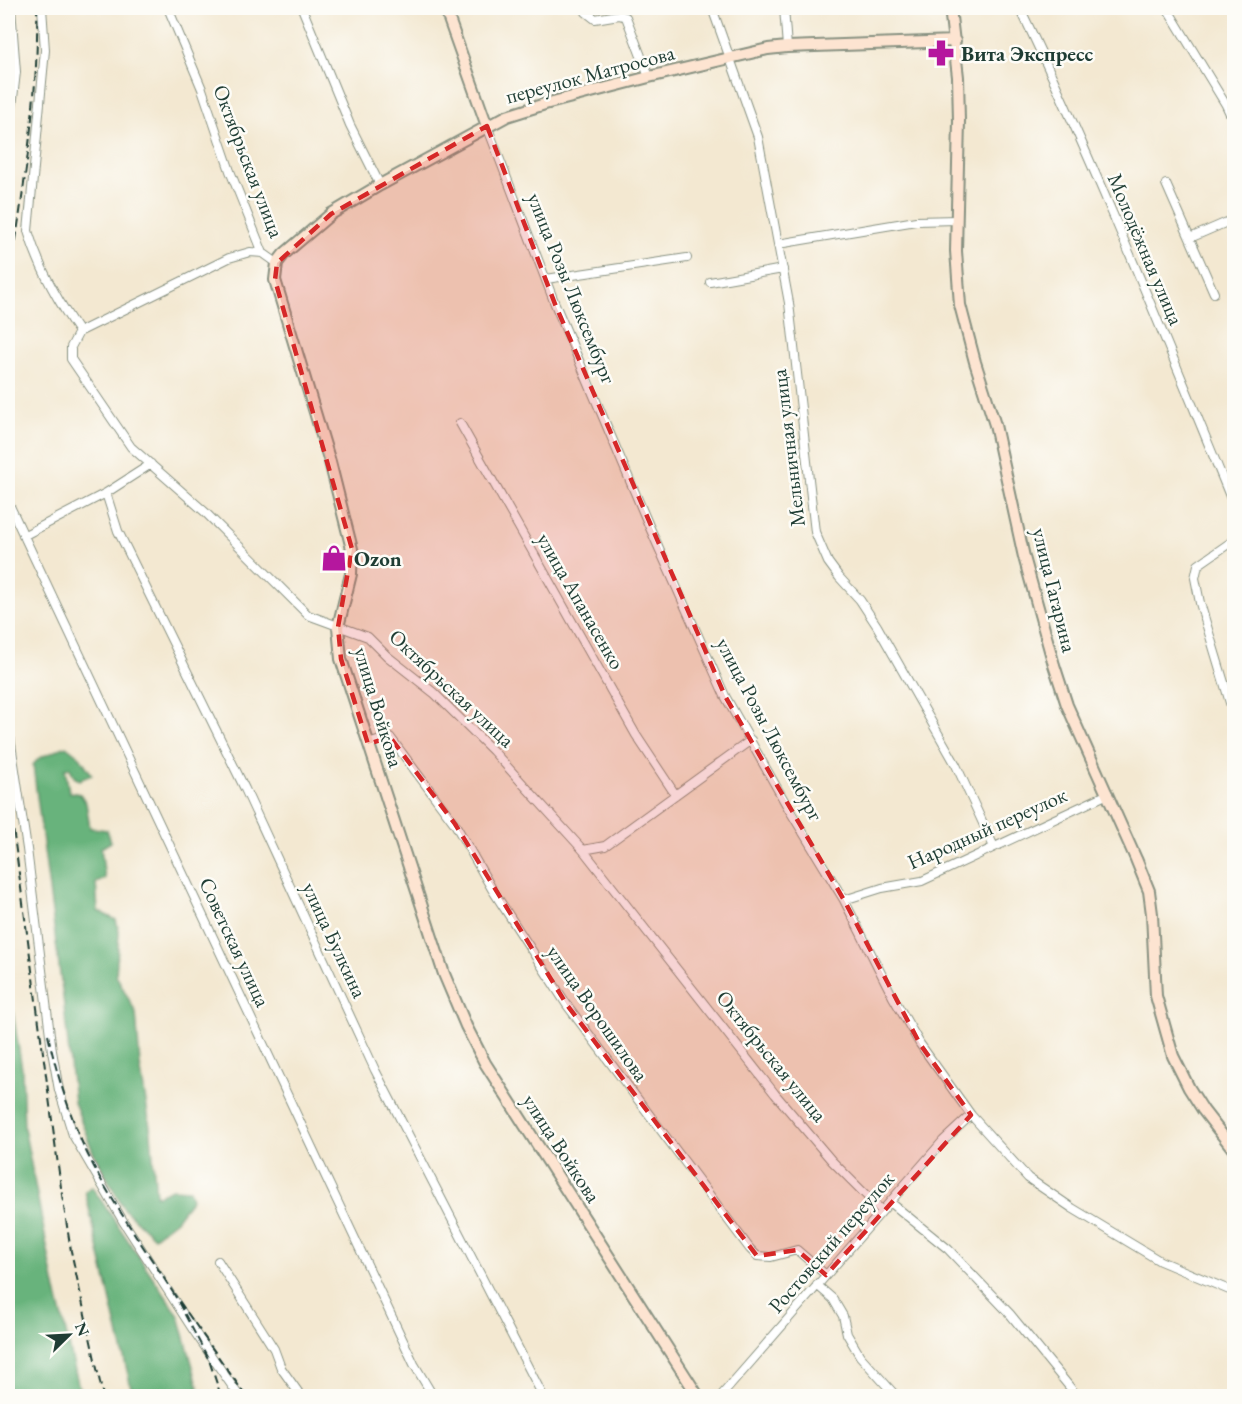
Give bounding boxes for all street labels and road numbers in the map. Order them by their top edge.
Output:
street label: переулок Матросова [503,38,678,110]
street label: Октябрьская улица [207,81,291,242]
street label: Молодёжная улица [1102,169,1190,330]
street label: улица Розы Люксембург [521,189,623,388]
street label: Мельничная улица [765,367,811,528]
street label: улица Гагарина [1027,525,1084,656]
street label: улица Апанасенко [531,528,631,674]
street label: Октябрьская улица [384,623,521,753]
street label: улица Розы Люксембург [710,633,830,826]
street label: улица Войкова [348,644,410,771]
street label: Народный переулок [903,781,1071,875]
street label: Советская улица [193,873,277,1012]
street label: улица Булкина [296,878,374,1003]
street label: улица Ворошилова [541,939,655,1087]
street label: Октябрьская улица [711,985,834,1128]
street label: улица Войкова [517,1089,608,1208]
street label: Ростовский переулок [762,1166,900,1318]

